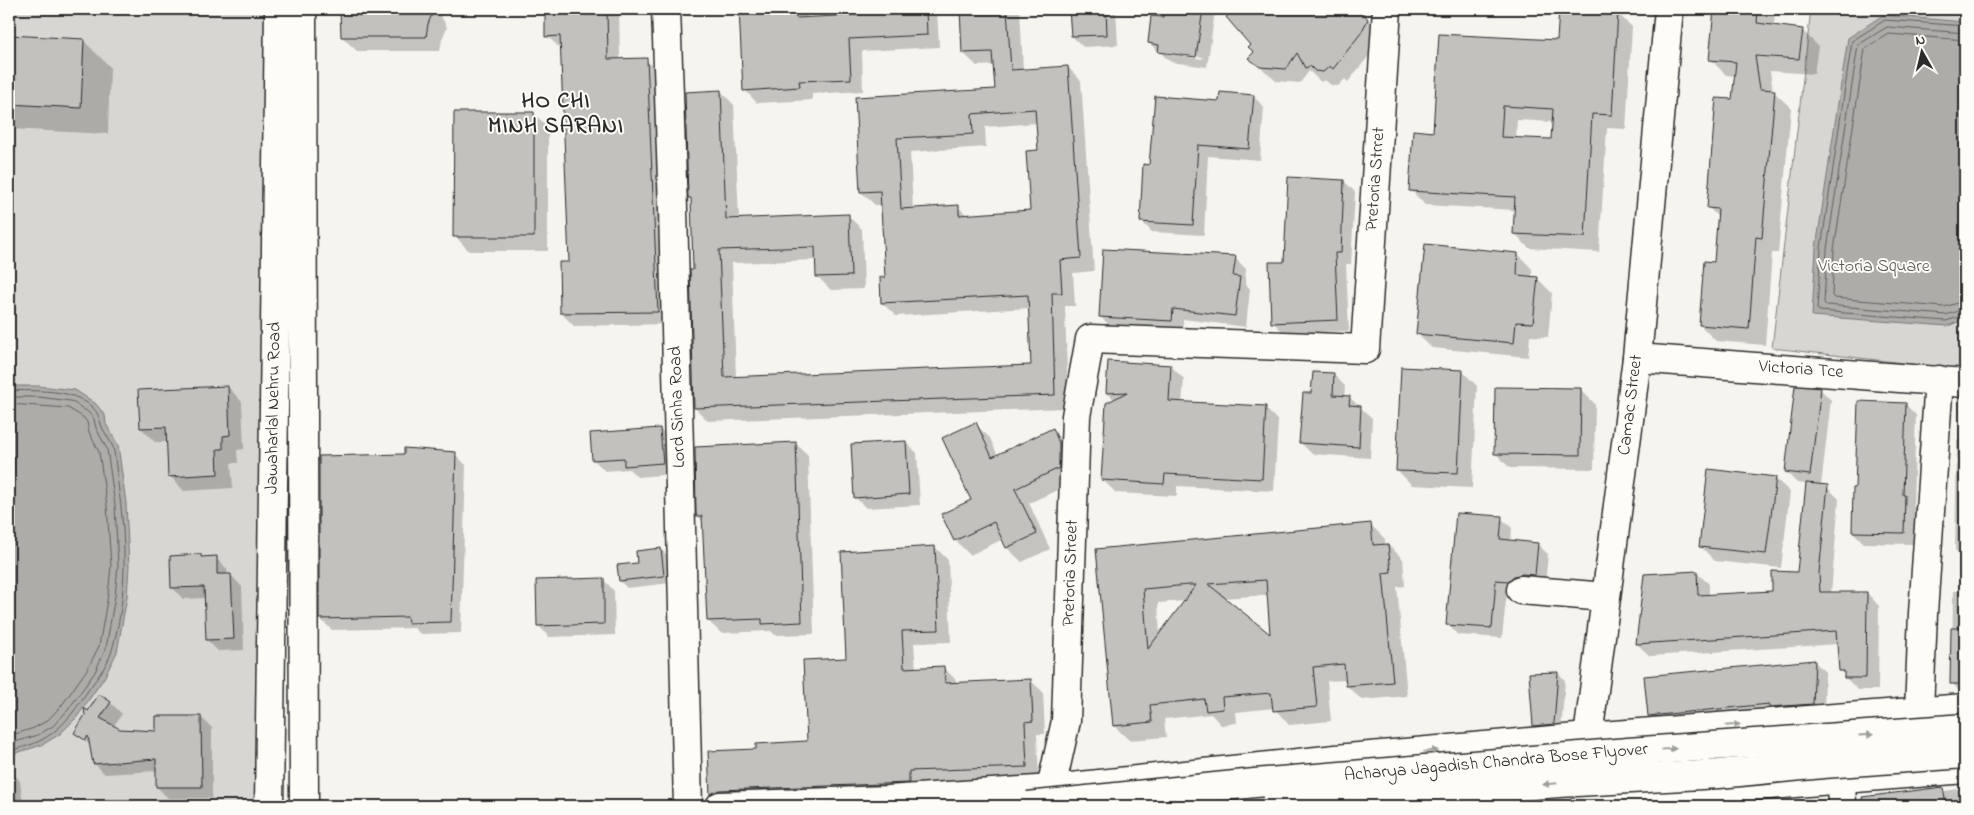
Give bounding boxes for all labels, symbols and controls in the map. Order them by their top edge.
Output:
north arrow [1896,28,1946,78]
text: N [1914,30,1927,52]
district label: HO CHI MINH SARANI [488,86,624,143]
street label: Pretoria Strret [1359,126,1393,232]
park label: Victoria Square [1817,254,1931,280]
street label: Jawaharlal Nehru Road [259,322,289,494]
street label: Lord Sinha Road [663,346,693,468]
street label: Camac Street [1612,353,1650,457]
street label: Victoria Tce [1757,354,1845,386]
street label: Pretoria Street [1056,519,1086,627]
one-way arrow [1725,721,1741,729]
one-way arrow [1858,731,1874,739]
street label: Acharya Jagadish Chandra Bose Flyover [1343,737,1650,790]
one-way arrow [1661,745,1677,753]
one-way arrow [1423,747,1439,755]
one-way arrow [1542,780,1558,788]

